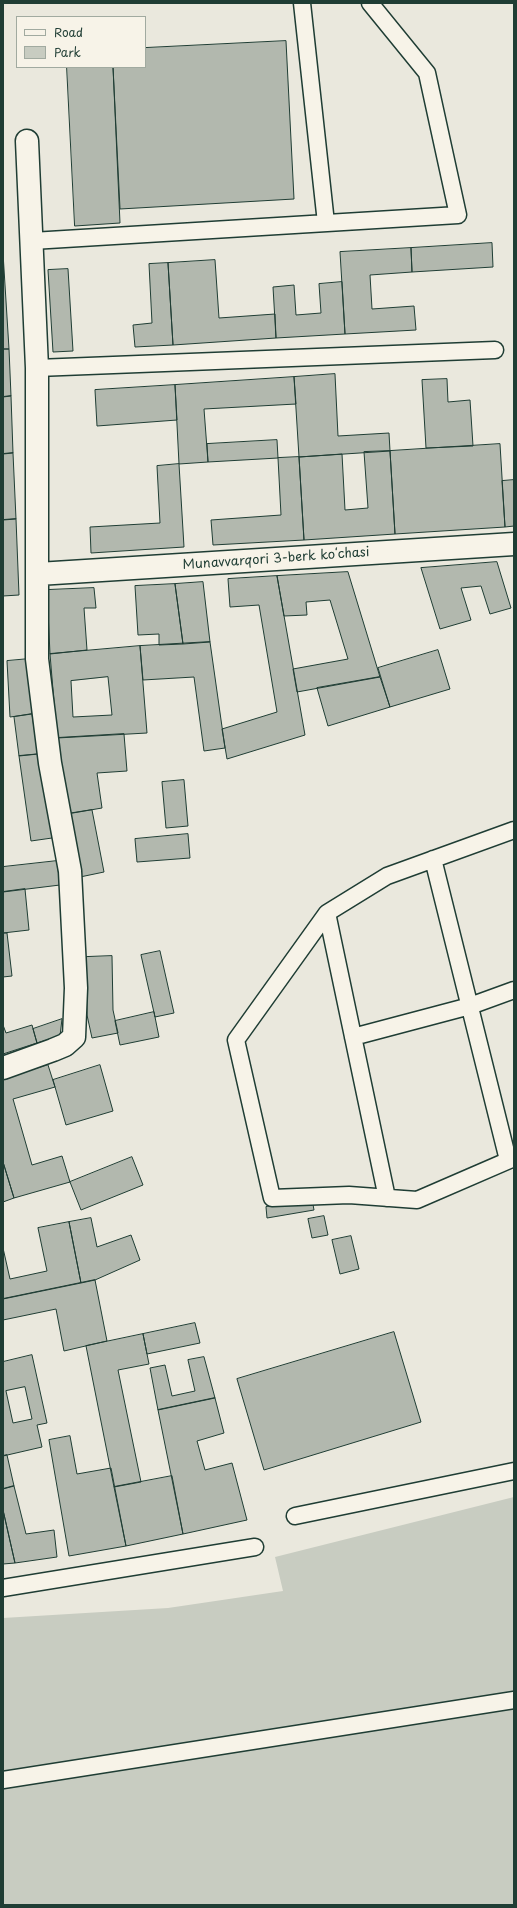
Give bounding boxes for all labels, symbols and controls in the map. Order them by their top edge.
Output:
legend [16,16,146,68]
text: Road [54,23,83,41]
text: Park [54,43,81,61]
street label: Munavvarqori 3-berk koʻchasi [182,545,370,573]

